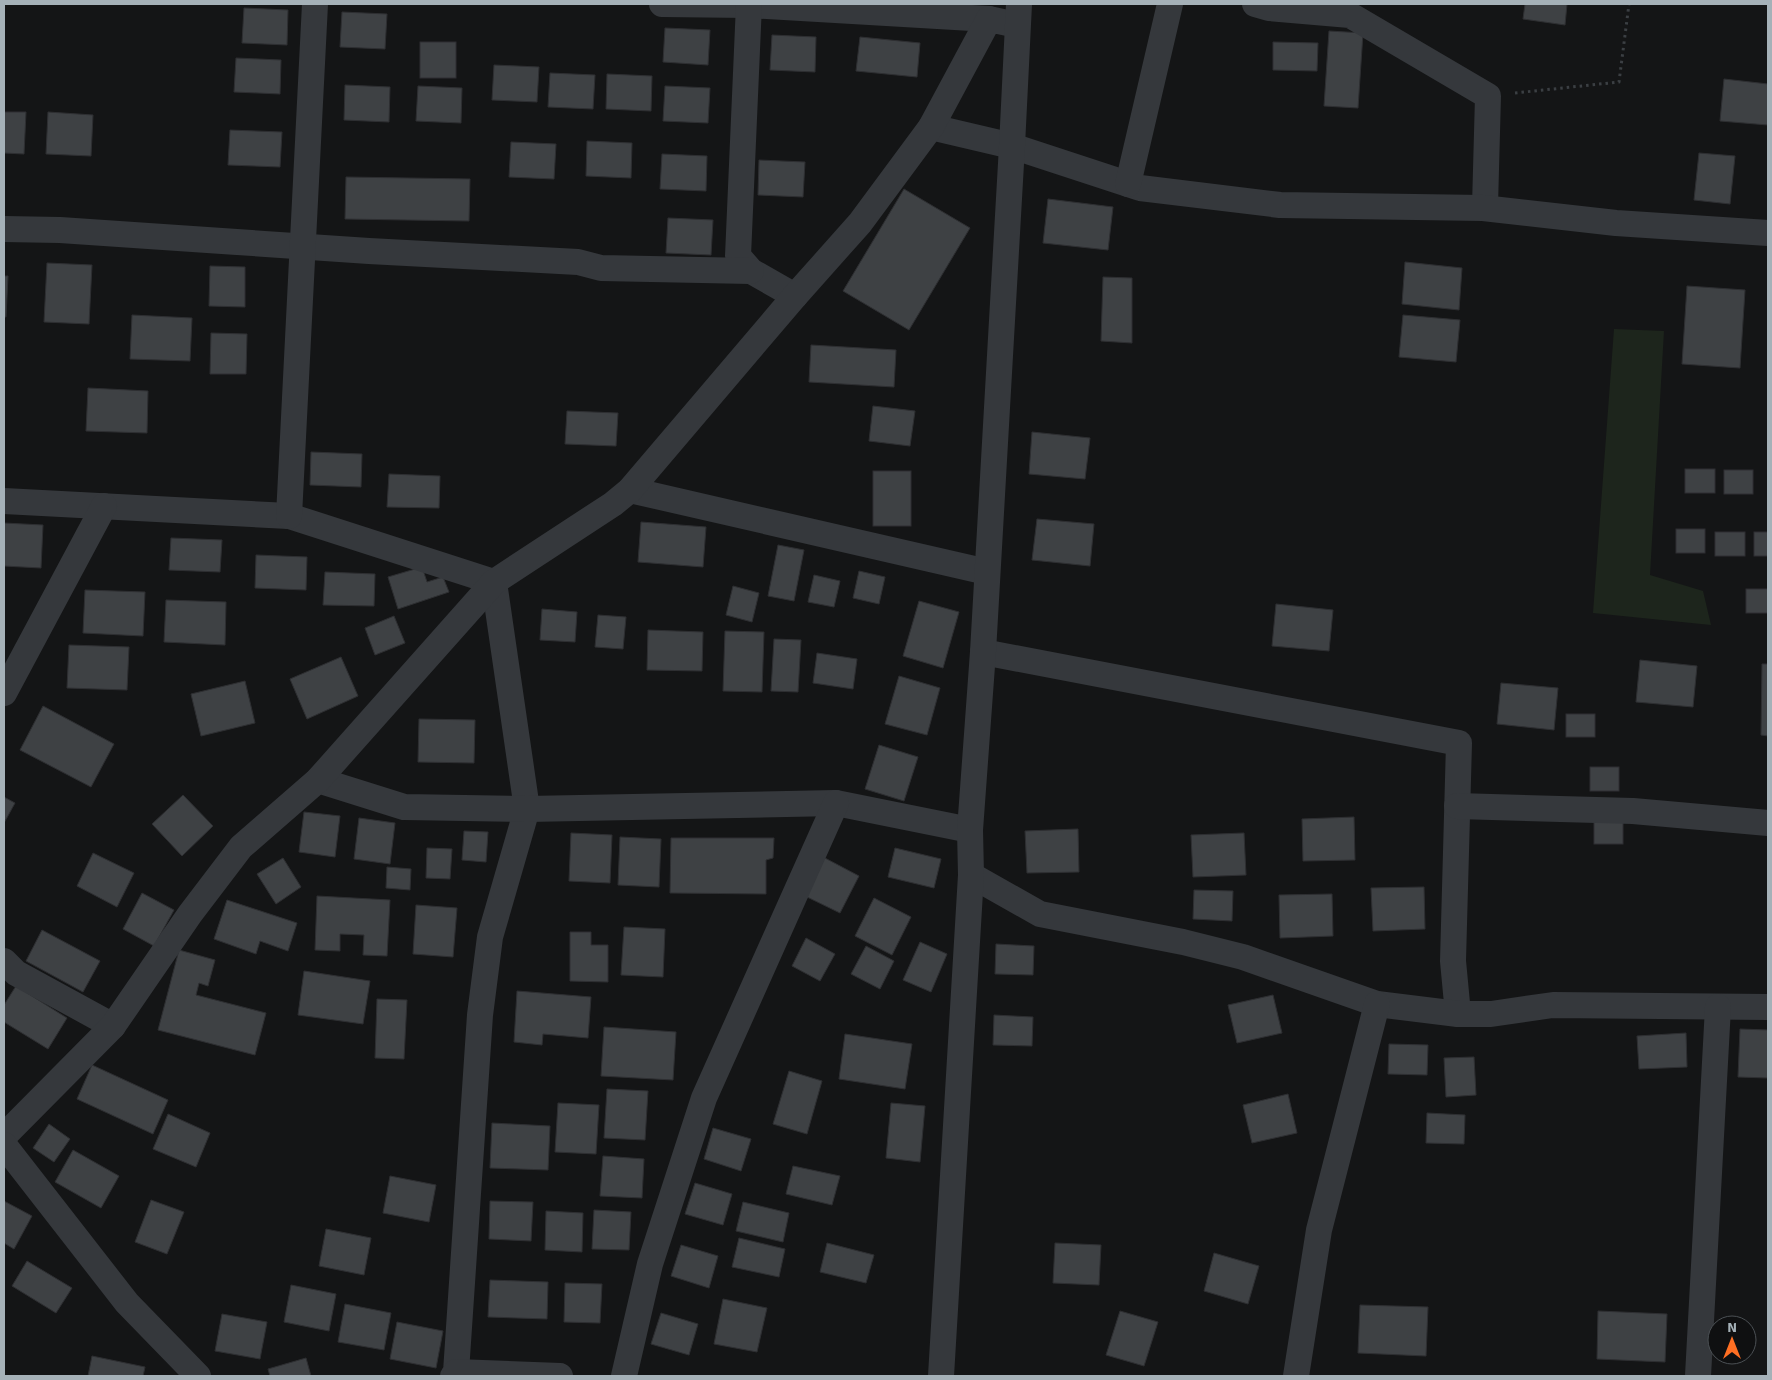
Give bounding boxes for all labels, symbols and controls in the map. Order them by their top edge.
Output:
north arrow [1707,1315,1757,1365]
text: N [1727,1319,1737,1336]

